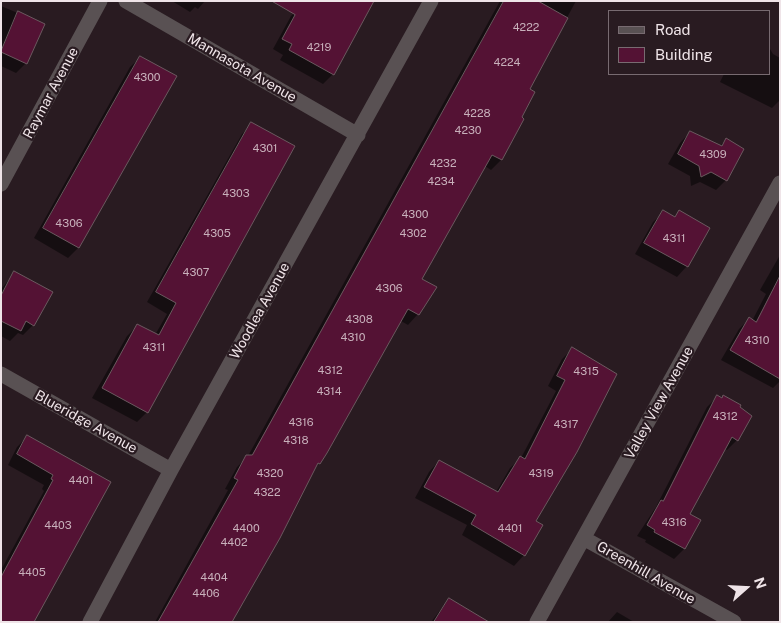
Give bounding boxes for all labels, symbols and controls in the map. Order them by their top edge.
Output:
legend [608,10,771,75]
house number: 4222 [513,21,539,35]
text: Road [655,21,691,38]
street label: Mannasota Avenue [184,30,300,106]
house number: 4219 [307,41,331,55]
street label: Raymar Avenue [20,44,82,142]
text: Building [655,46,713,63]
house number: 4224 [494,56,520,70]
house number: 4300 [133,71,161,85]
house number: 4228 [463,107,491,121]
house number: 4230 [454,124,482,138]
house number: 4301 [253,142,277,156]
house number: 4309 [699,148,727,162]
house number: 4232 [430,157,456,171]
house number: 4234 [427,175,455,189]
house number: 4303 [222,187,250,201]
house number: 4300 [401,208,429,222]
house number: 4306 [55,217,83,231]
house number: 4305 [203,227,231,241]
house number: 4302 [399,227,427,241]
house number: 4311 [663,232,685,246]
street label: Woodlea Avenue [226,260,294,362]
house number: 4307 [183,266,209,280]
house number: 4306 [375,282,403,296]
house number: 4308 [345,313,373,327]
house number: 4310 [340,331,366,345]
house number: 4310 [744,334,770,348]
house number: 4311 [143,341,165,355]
street label: Valley View Avenue [621,344,697,462]
house number: 4312 [318,364,342,378]
house number: 4315 [573,365,599,379]
house number: 4314 [316,385,342,399]
street label: Blueridge Avenue [32,387,140,457]
house number: 4312 [713,410,737,424]
house number: 4316 [288,416,314,430]
house number: 4317 [554,418,578,432]
house number: 4318 [283,434,309,448]
house number: 4320 [256,467,284,481]
house number: 4319 [528,467,554,481]
house number: 4401 [68,474,94,488]
house number: 4322 [254,486,280,500]
house number: 4316 [661,516,687,530]
house number: 4403 [44,519,72,533]
house number: 4400 [232,522,260,536]
house number: 4401 [497,522,523,536]
house number: 4402 [220,536,248,550]
street label: Greenhill Avenue [594,538,698,608]
north arrow [721,563,771,613]
house number: 4405 [18,566,46,580]
house number: 4404 [200,571,228,585]
text: N [751,575,770,591]
house number: 4406 [192,587,220,601]

